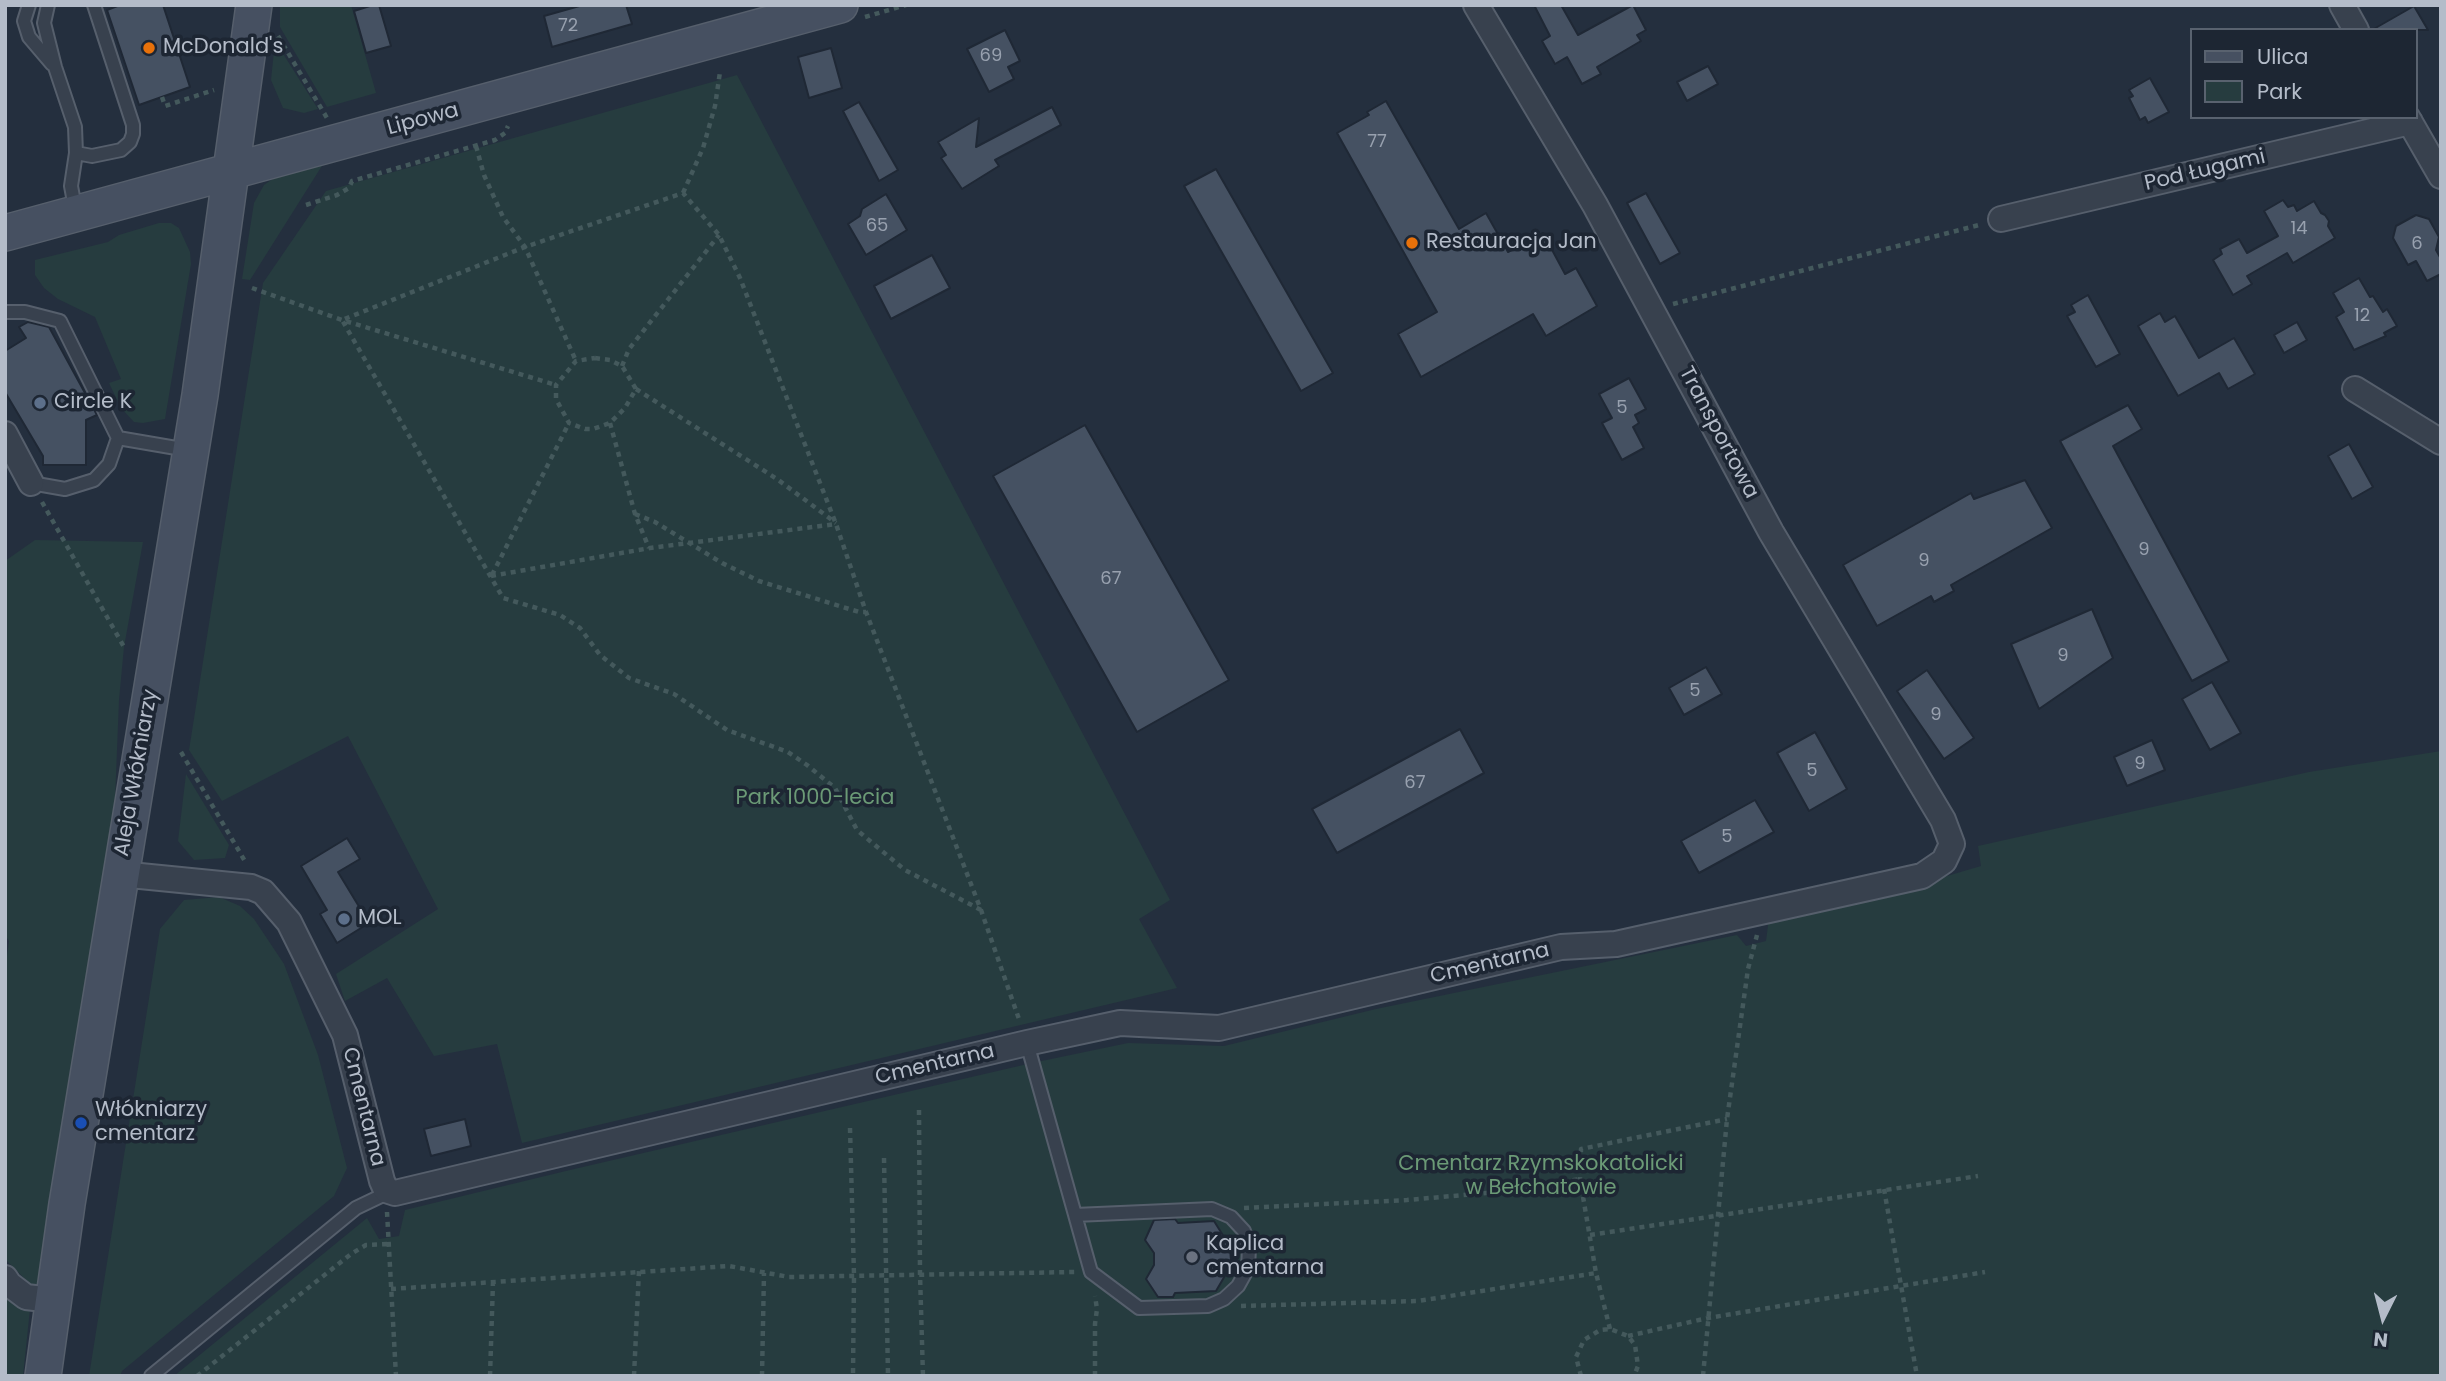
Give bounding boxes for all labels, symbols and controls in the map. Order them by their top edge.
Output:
house number: 72 [558,15,578,37]
legend [2190,28,2418,119]
place label: McDonald's [163,35,283,61]
marker: McDonald's [141,40,157,56]
text: Ulica [2257,42,2308,71]
house number: 69 [980,45,1002,67]
text: Park [2257,77,2302,106]
street label: Lipowa [384,98,462,142]
house number: 77 [1367,131,1387,153]
street label: Pod Ługami [2142,145,2268,197]
house number: 65 [866,215,888,237]
house number: 14 [2290,218,2308,240]
place label: Restauracja Jan [1426,230,1597,256]
house number: 6 [2411,233,2423,255]
marker: Restauracja Jan [1404,235,1420,251]
house number: 12 [2354,305,2370,327]
street label: Transportowa [1673,363,1763,503]
place label: Circle K [54,390,132,416]
marker: Circle K [32,395,48,411]
house number: 5 [1616,397,1628,419]
house number: 9 [2138,539,2150,561]
house number: 9 [1918,550,1930,572]
house number: 67 [1100,568,1122,590]
house number: 9 [2057,645,2069,667]
house number: 5 [1689,680,1701,702]
street label: Aleja Włókniarzy [110,687,164,859]
house number: 9 [1930,704,1942,726]
house number: 9 [2134,753,2146,775]
house number: 5 [1806,760,1818,782]
house number: 67 [1404,772,1426,794]
park label: Park 1000-lecia [736,786,894,812]
house number: 5 [1721,826,1733,848]
place label: MOL [358,906,402,932]
marker: MOL [336,911,352,927]
street label: Cmentarna [1428,938,1552,990]
street label: Cmentarna [873,1039,997,1091]
street label: Cmentarna [336,1045,390,1169]
place label: Włókniarzy cmentarz [95,1098,207,1148]
marker: Włókniarzy cmentarz [73,1115,89,1131]
park label: Cmentarz Rzymskokatolicki w Bełchatowie [1398,1152,1684,1202]
place label: Kaplica cmentarna [1206,1232,1324,1282]
marker: Kaplica cmentarna [1184,1249,1200,1265]
north arrow [2348,1283,2418,1353]
text: N [2372,1325,2389,1354]

